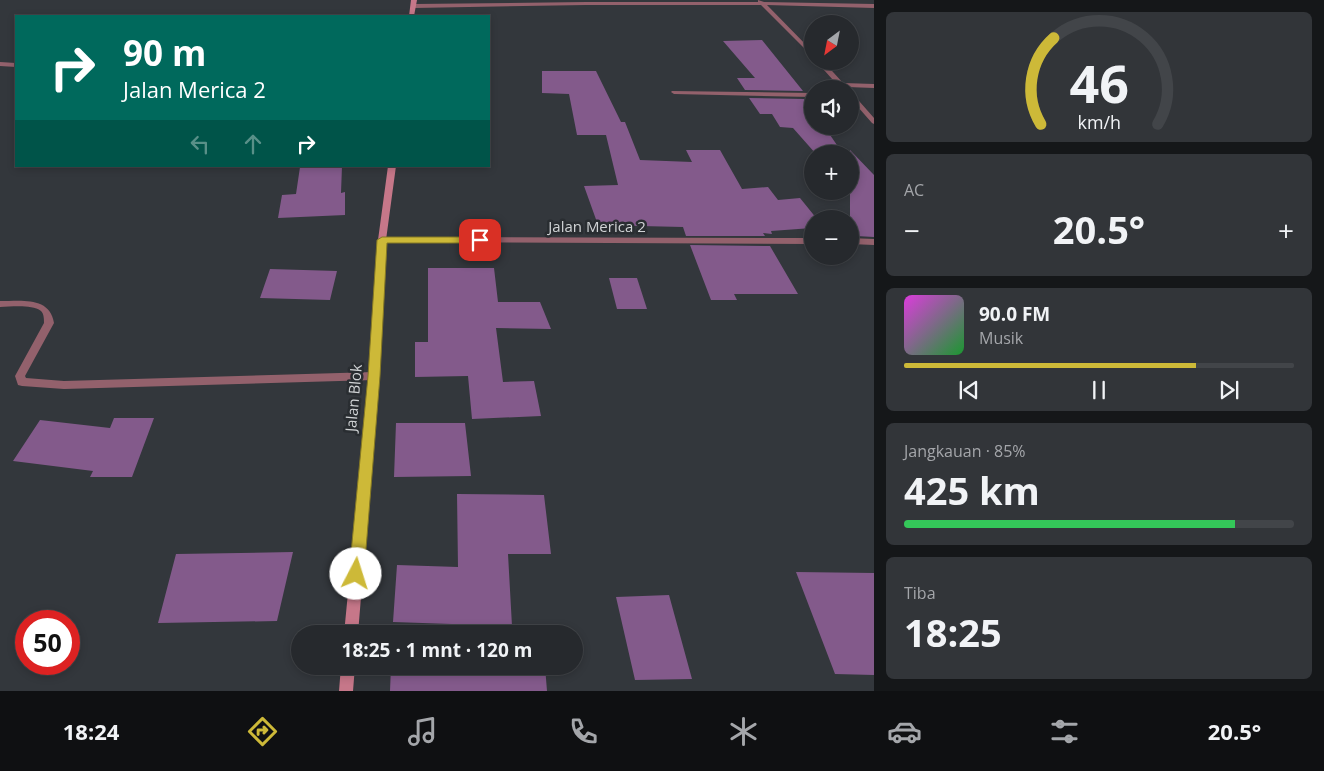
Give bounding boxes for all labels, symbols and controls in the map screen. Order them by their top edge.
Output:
north arrow [804,15,859,70]
map controls [804,15,859,265]
text: 90 m [123,29,206,76]
icon: right [40,35,105,100]
text: 46 [1069,47,1129,118]
text: Jalan Merica 2 [123,74,266,104]
button: sound [804,80,859,135]
text: km/h [1077,110,1121,134]
icon: left [186,130,214,158]
icon: ahead [239,130,267,158]
icon: right [292,130,320,158]
button: + [804,145,859,200]
text: AC [904,179,924,201]
text: 20.5° [1053,203,1145,255]
button: − [804,210,859,265]
text: − [904,211,920,249]
text: + [1278,211,1294,249]
street label: Jalan Merica 2 [546,216,646,236]
pin [459,219,501,261]
icon: arrive [466,226,494,254]
text: 90.0 FM [979,301,1050,327]
text: Musik [979,327,1023,349]
street label: Jalan Blok [340,363,366,435]
icon: previous [955,376,983,404]
icon: pause [1085,376,1113,404]
icon: next [1215,376,1243,404]
text: Jangkauan · 85% [904,440,1026,462]
text: 425 km [904,464,1040,516]
position arrow [329,547,381,599]
text: Tiba [904,582,936,604]
text: 18:25 [904,606,1002,658]
speed limit sign: 50 [15,610,80,675]
text: 18:25 · 1 mnt · 120 m [342,637,532,663]
icon: directions [245,714,280,749]
icon: music [405,714,440,749]
icon: phone [566,714,601,749]
icon: climate [726,714,761,749]
icon: car [887,714,922,749]
icon: filters [1047,714,1082,749]
text: 18:24 [63,716,119,746]
text: 20.5° [1208,716,1261,746]

